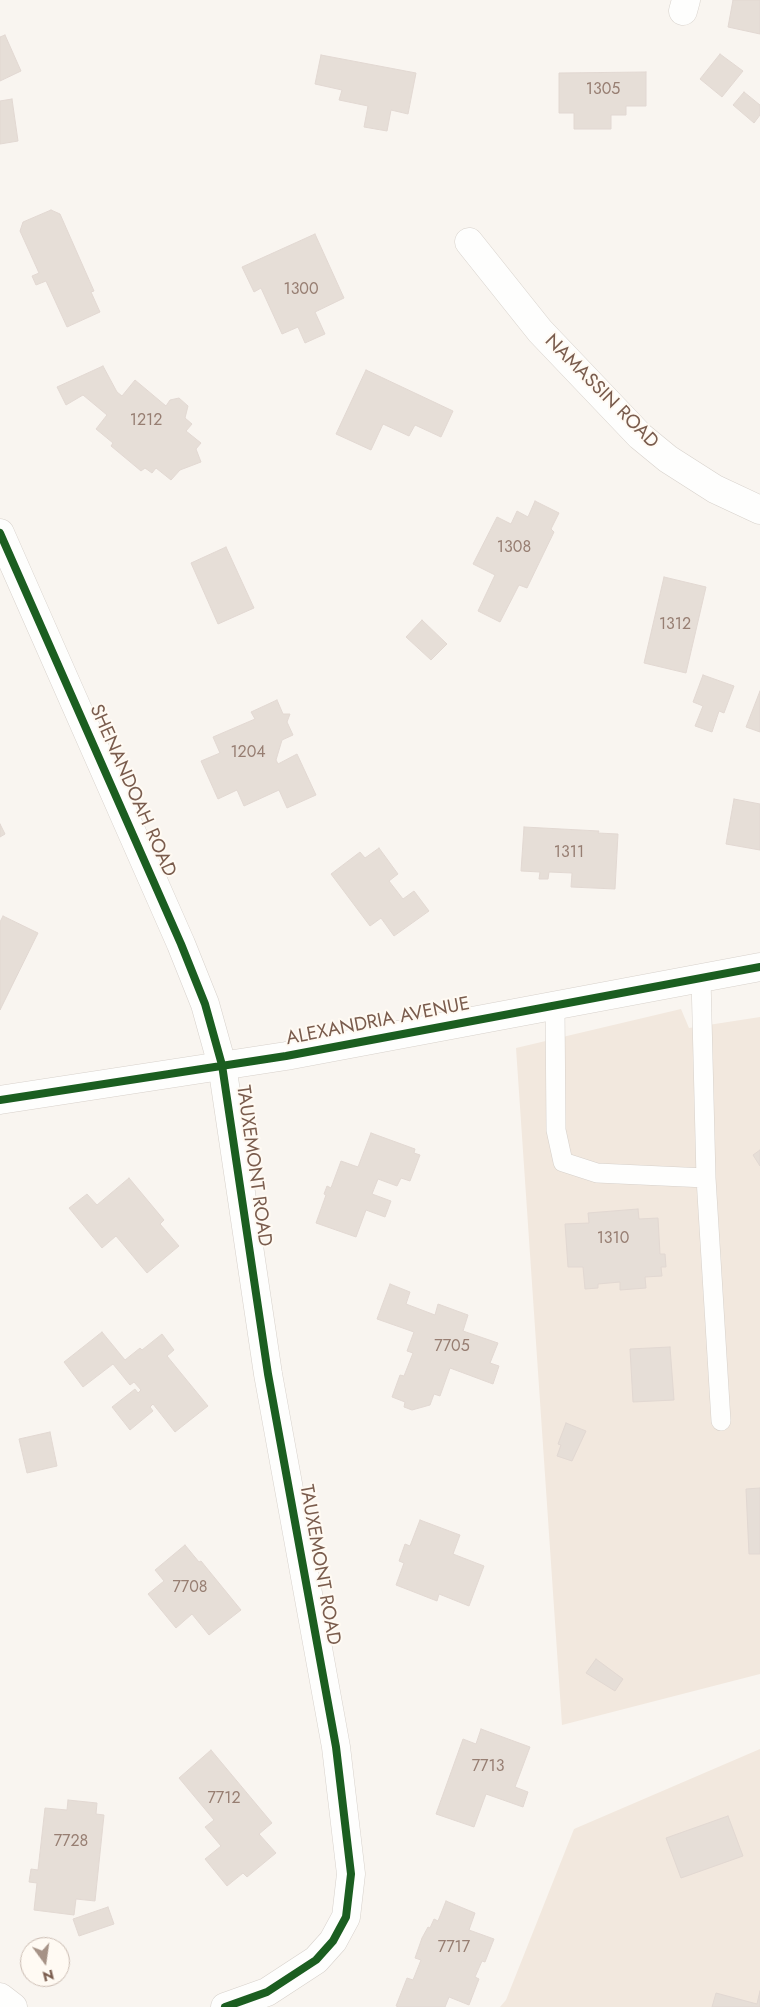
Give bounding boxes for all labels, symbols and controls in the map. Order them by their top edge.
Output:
house number: 1305 [586,80,620,100]
house number: 1300 [283,280,319,300]
street label: NAMASSIN ROAD [539,330,663,454]
house number: 1212 [130,411,162,431]
house number: 1308 [497,538,531,558]
house number: 1312 [659,615,691,635]
street label: SHENANDOAH ROAD [84,701,180,881]
house number: 1204 [230,743,266,763]
house number: 1311 [554,843,584,863]
street label: ALEXANDRIA AVENUE [284,993,472,1051]
street label: TAUXEMONT ROAD [230,1084,276,1248]
house number: 1310 [597,1229,629,1249]
house number: 7705 [434,1337,470,1357]
street label: TAUXEMONT ROAD [294,1483,344,1647]
house number: 7708 [172,1578,208,1598]
house number: 7713 [472,1757,504,1777]
house number: 7712 [207,1789,241,1809]
house number: 7728 [54,1832,88,1852]
north arrow [20,1937,70,1987]
house number: 7717 [438,1938,470,1958]
text: N [41,1965,56,1987]

